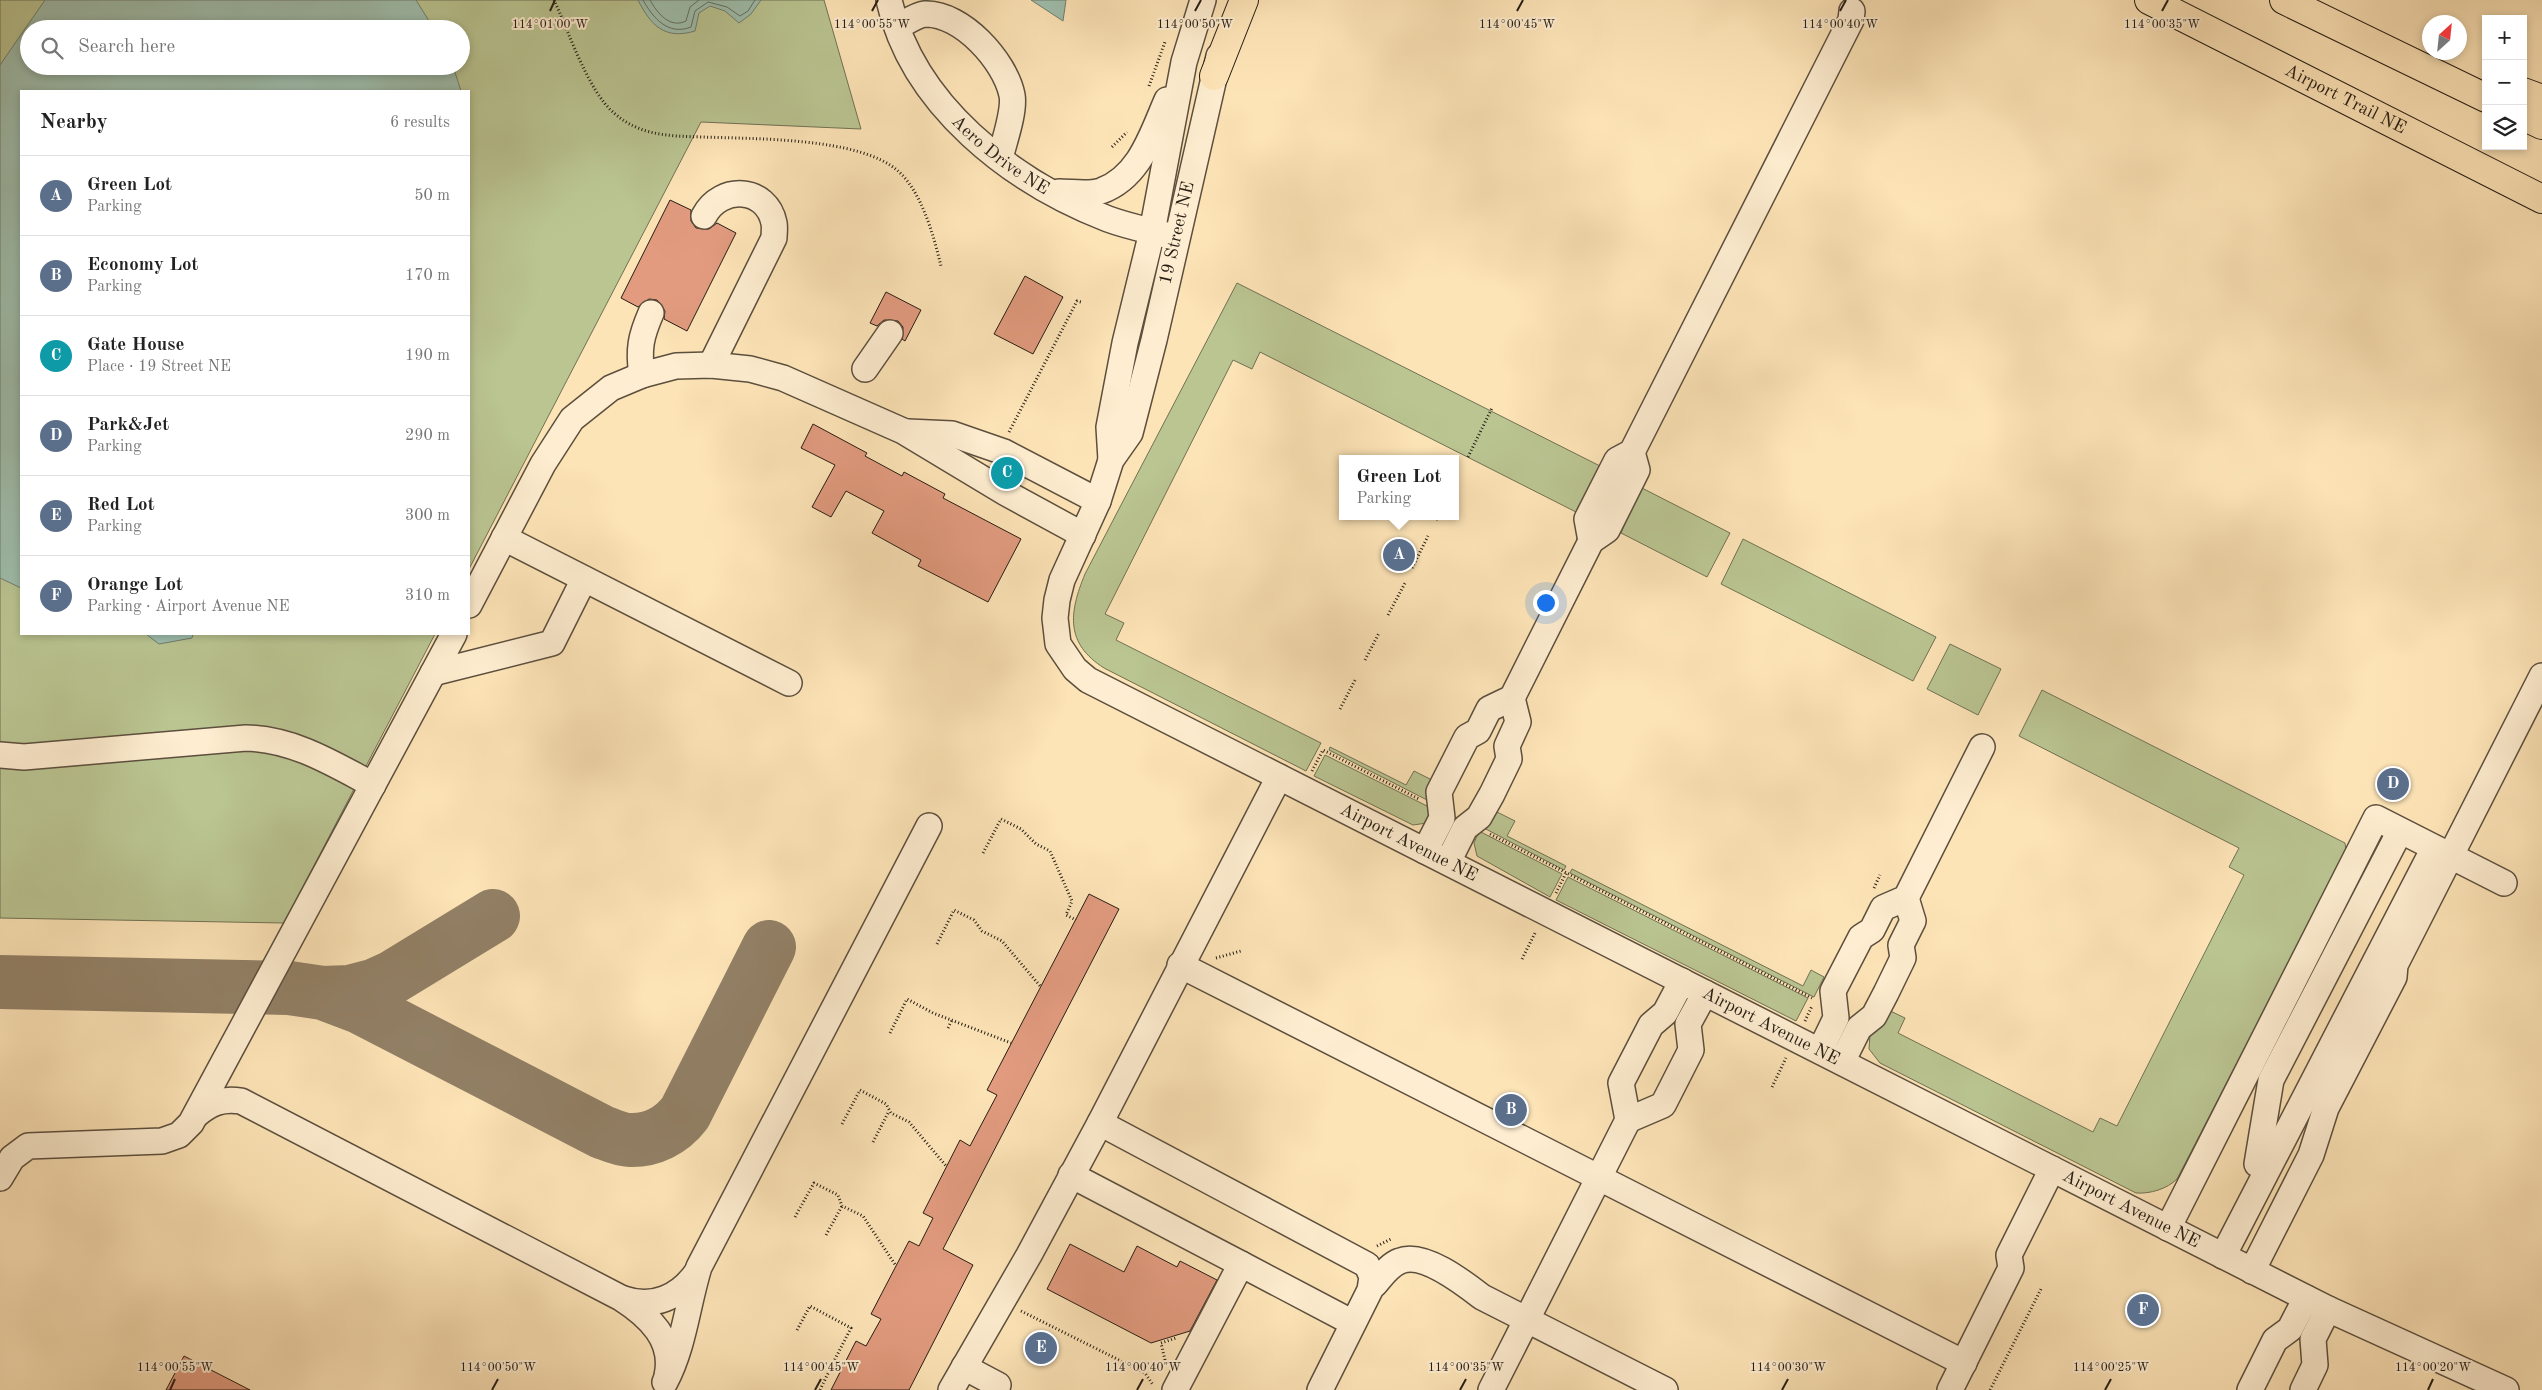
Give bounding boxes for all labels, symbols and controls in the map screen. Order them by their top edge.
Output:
north arrow [2422,15,2467,60]
map controls [2482,15,2527,150]
button: + [2482,15,2527,60]
text: 114°00'55"W [834,18,910,31]
text: 114°00'50"W [1157,18,1233,31]
text: 114°00'45"W [1479,18,1555,31]
text: 114°00'35"W [2124,18,2200,31]
text: 114°01'00"W [512,19,588,31]
text: 114°00'40"W [1802,19,1878,31]
search box [20,20,470,75]
icon: search [38,34,66,62]
text: Search here [78,38,175,57]
button: − [2482,60,2527,105]
street label: Airport Trail NE [2282,61,2409,138]
button: layers [2482,105,2527,150]
text: Nearby [40,112,108,133]
street label: Aero Drive NE [948,112,1052,198]
text: 6 results [390,115,450,131]
text: Green Lot [87,176,172,195]
street label: 19 Street NE [1156,180,1198,286]
text: A [50,188,62,204]
text: 50 m [414,188,450,204]
text: Parking [87,199,142,215]
text: Economy Lot [87,256,198,275]
text: B [50,268,62,284]
text: 170 m [405,268,450,284]
text: Parking [87,279,142,295]
text: Gate House [87,336,184,355]
text: C [51,348,61,364]
text: 190 m [405,348,450,364]
text: Place · 19 Street NE [87,359,231,375]
text: Park&Jet [87,416,169,435]
text: D [50,428,62,444]
text: 290 m [405,428,450,444]
text: Parking [87,439,142,455]
pin: C [991,454,1023,492]
popup [1339,455,1459,520]
text: Green Lot [1357,468,1441,487]
text: Parking [1357,491,1411,507]
text: Red Lot [87,496,155,515]
text: E [50,508,62,524]
text: 300 m [405,508,450,524]
text: Parking [87,519,142,535]
pin: A [1383,536,1415,574]
text: Orange Lot [87,576,183,595]
text: F [51,588,61,604]
text: 310 m [405,588,450,604]
your location [1533,590,1559,616]
text: Parking · Airport Avenue NE [87,599,290,615]
pin: D [2377,765,2409,803]
street label: Airport Avenue NE [1337,800,1480,885]
street label: Airport Avenue NE [1699,984,1842,1069]
pin: B [1495,1091,1527,1129]
street label: Airport Avenue NE [2059,1167,2203,1251]
pin: F [2127,1291,2159,1329]
pin: E [1025,1329,1057,1367]
text: 114°00'55"W [137,1361,213,1374]
text: 114°00'50"W [460,1361,536,1374]
text: 114°00'45"W [783,1361,859,1374]
text: 114°00'35"W [1428,1361,1504,1374]
text: 114°00'25"W [2073,1361,2149,1374]
text: 114°00'40"W [1105,1362,1181,1374]
text: 114°00'30"W [1750,1362,1826,1374]
text: 114°00'20"W [2395,1362,2471,1374]

